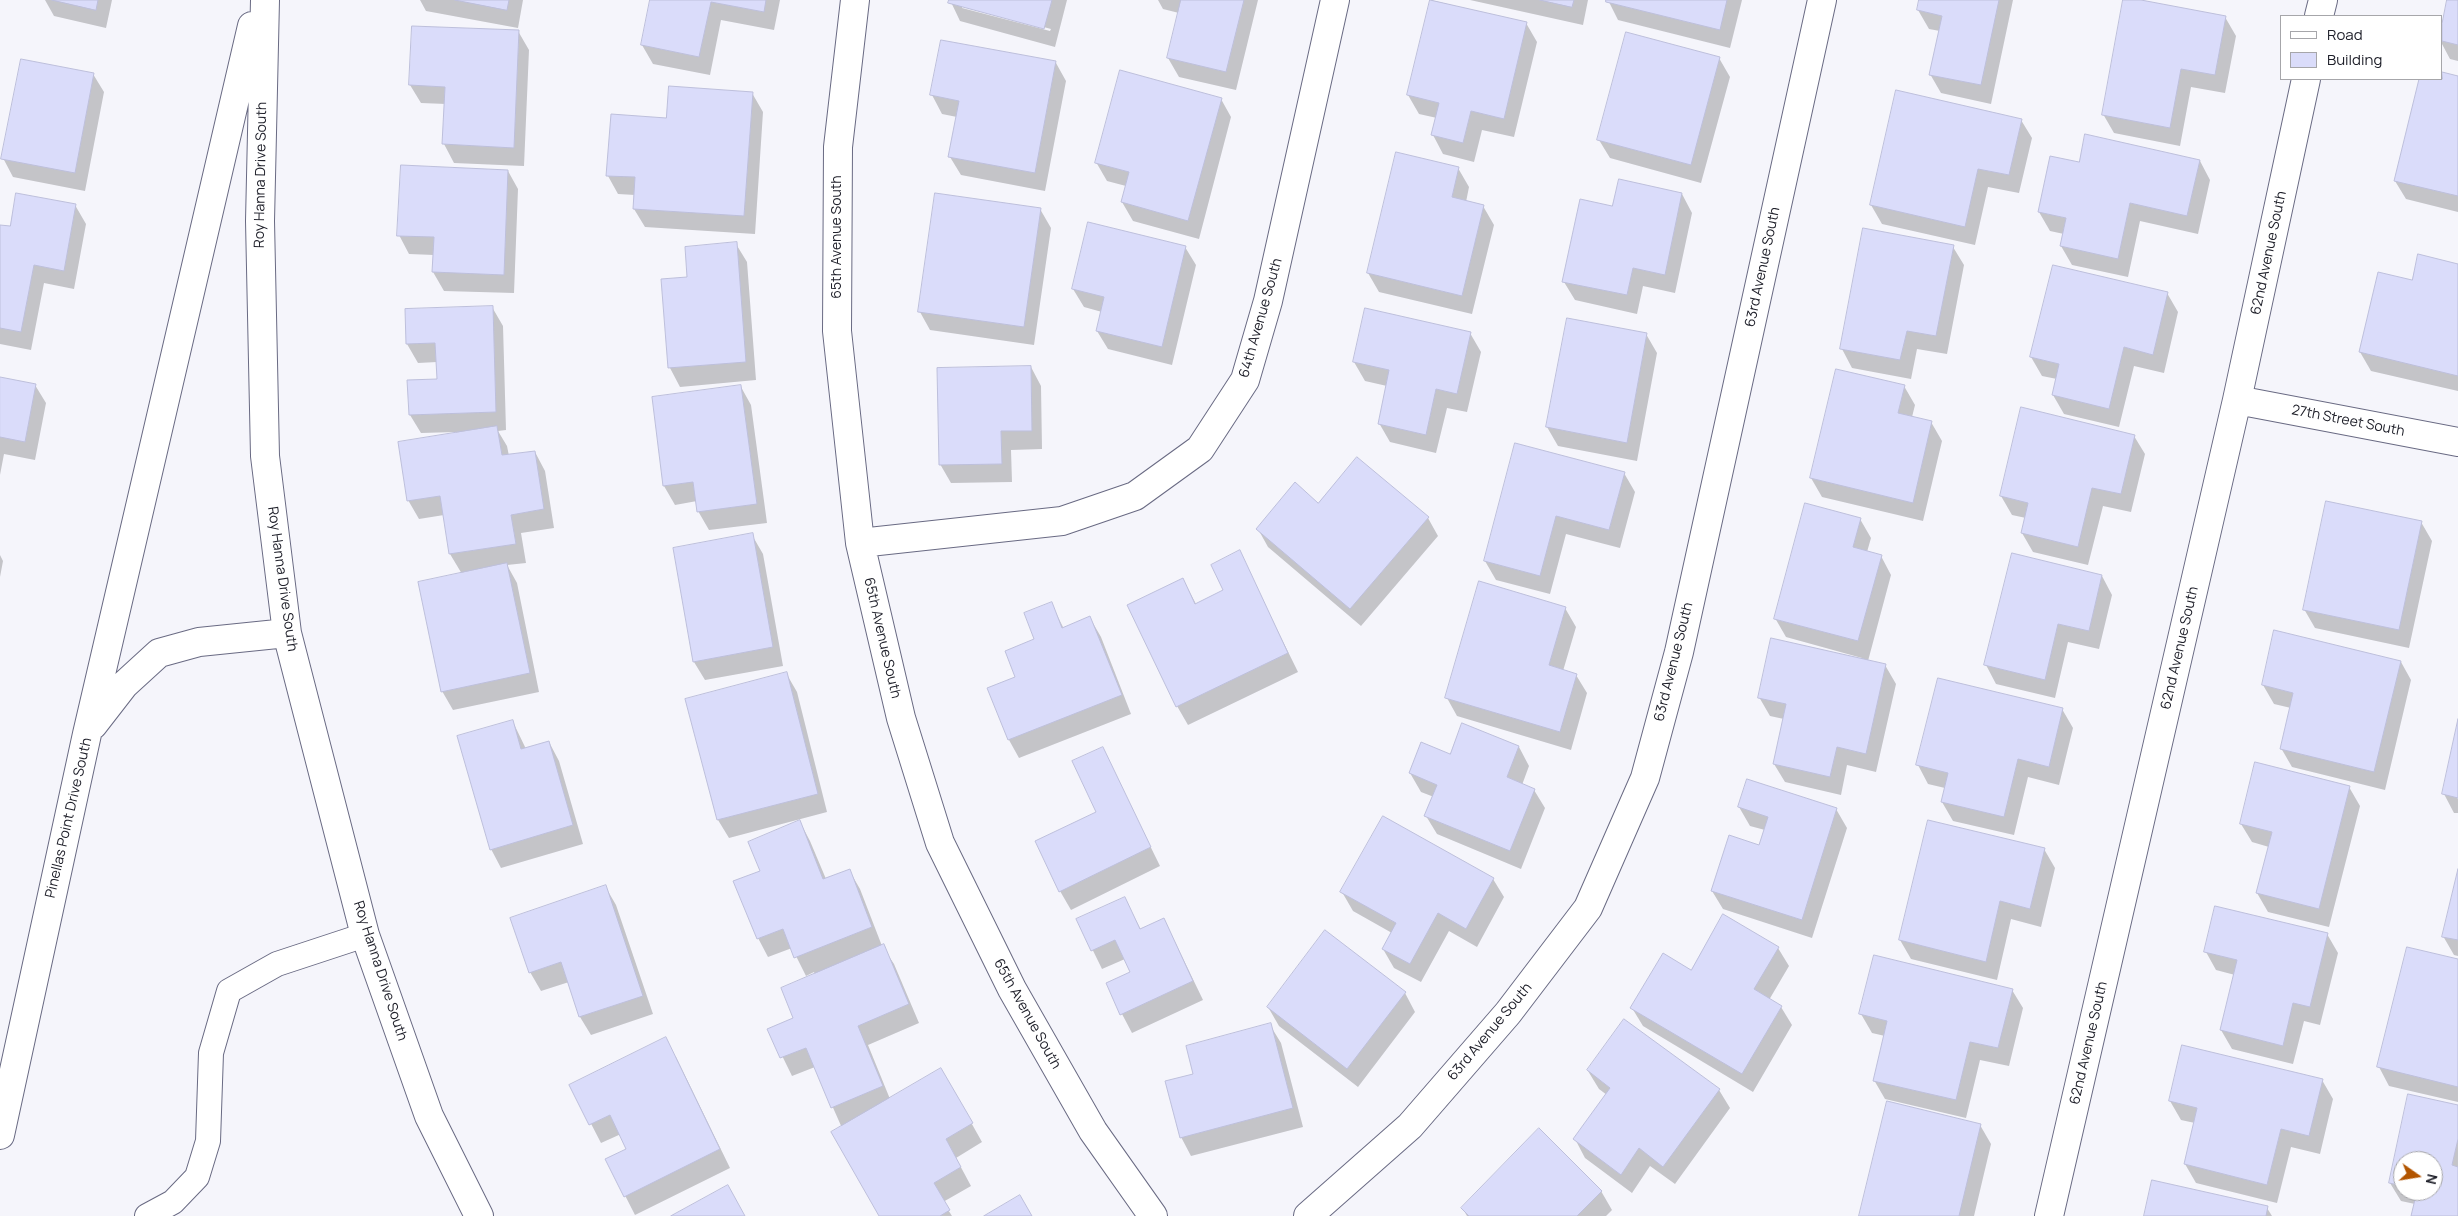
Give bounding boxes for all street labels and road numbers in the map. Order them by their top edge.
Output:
street label: Roy Hanna Drive South [251,102,271,248]
street label: 65th Avenue South [829,175,845,299]
street label: 62nd Avenue South [2248,190,2290,316]
street label: 63rd Avenue South [1742,205,1784,329]
street label: 64th Avenue South [1236,256,1286,380]
street label: 27th Street South [2290,402,2406,440]
street label: Roy Hanna Drive South [264,505,300,653]
street label: 65th Avenue South [860,576,904,700]
street label: 62nd Avenue South [2158,585,2202,711]
street label: 63rd Avenue South [1651,601,1697,723]
street label: Pinellas Point Drive South [42,736,96,900]
street label: Roy Hanna Drive South [349,899,411,1043]
street label: 65th Avenue South [990,956,1064,1072]
street label: 63rd Avenue South [1444,980,1536,1084]
street label: 62nd Avenue South [2067,980,2111,1106]

